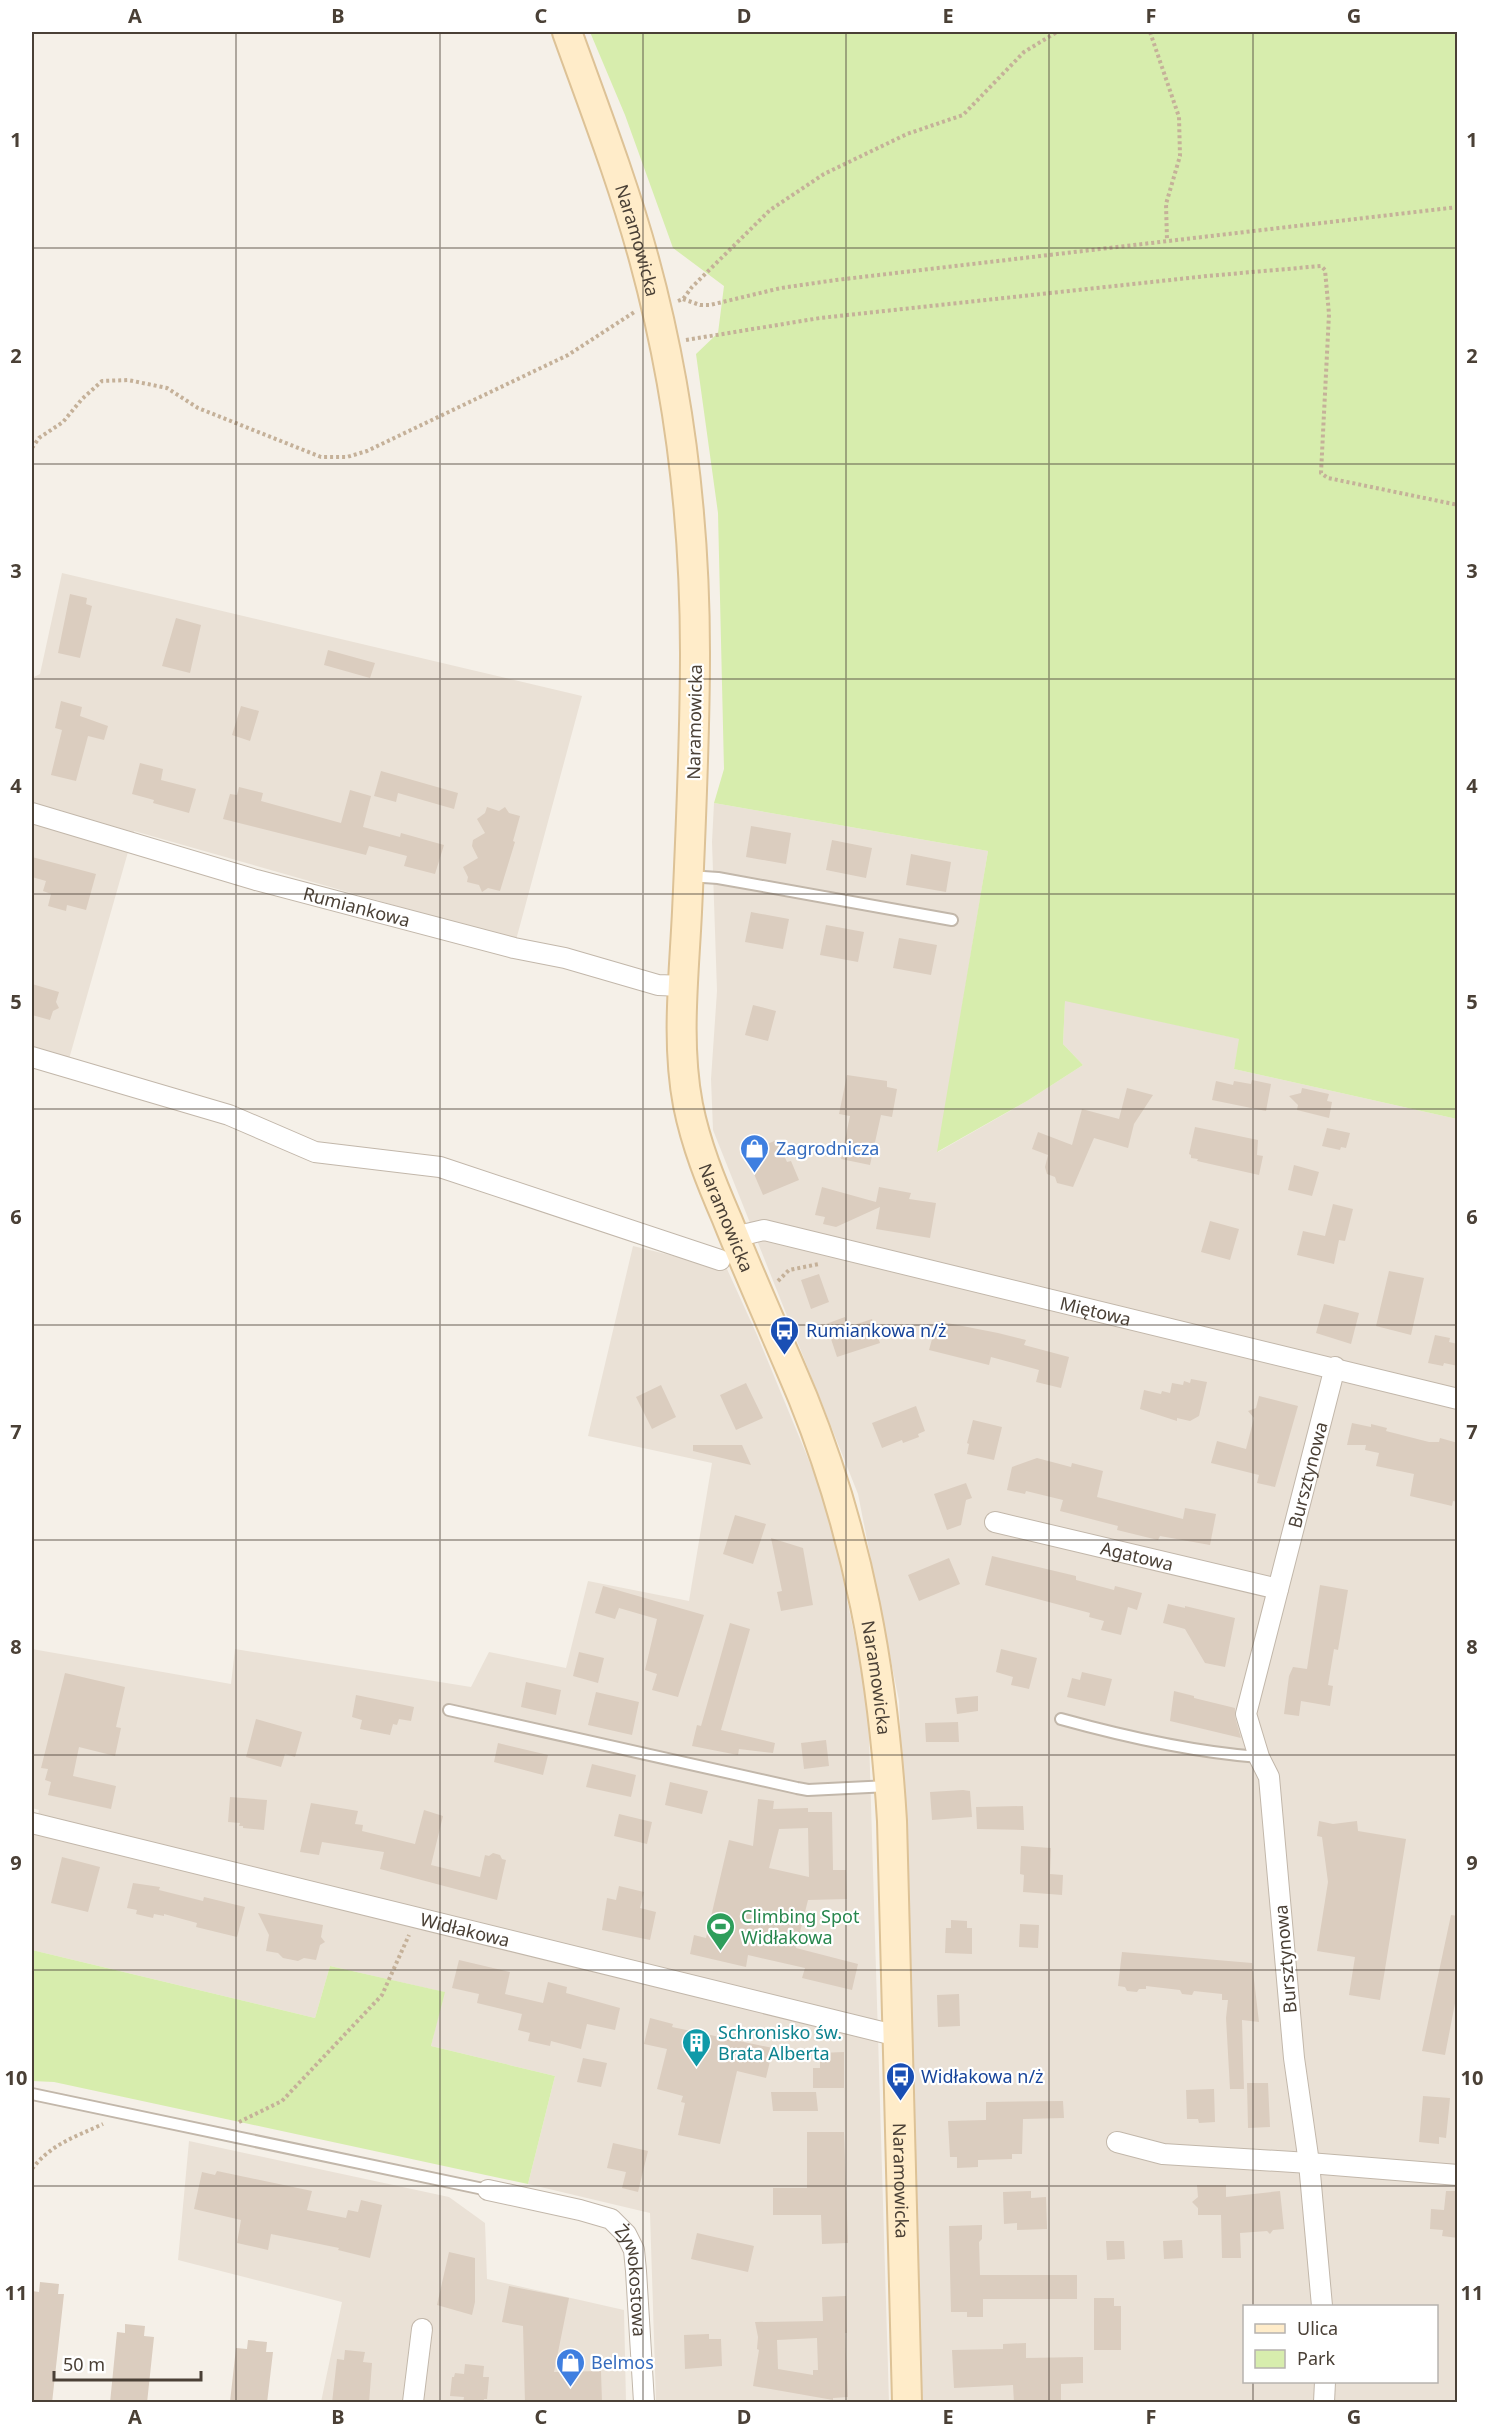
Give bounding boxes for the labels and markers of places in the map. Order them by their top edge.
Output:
shop icon: Zagrodnicza [739,1132,771,1174]
place label: Zagrodnicza [776,1136,879,1160]
bus stop icon: Rumiankowa n/ż [769,1314,801,1356]
place label: Rumiankowa n/ż [806,1318,946,1342]
place label: Climbing Spot Widłakowa [741,1904,860,1949]
sports icon: Climbing Spot Widłakowa [704,1910,736,1952]
place label: Schronisko św. Brata Alberta [718,2020,842,2065]
building icon: Schronisko św. Brata Alberta [681,2026,713,2068]
bus stop icon: Widłakowa n/ż [884,2060,916,2102]
place label: Widłakowa n/ż [921,2064,1044,2088]
shop icon: Belmos [554,2346,586,2388]
place label: Belmos [591,2350,654,2374]

